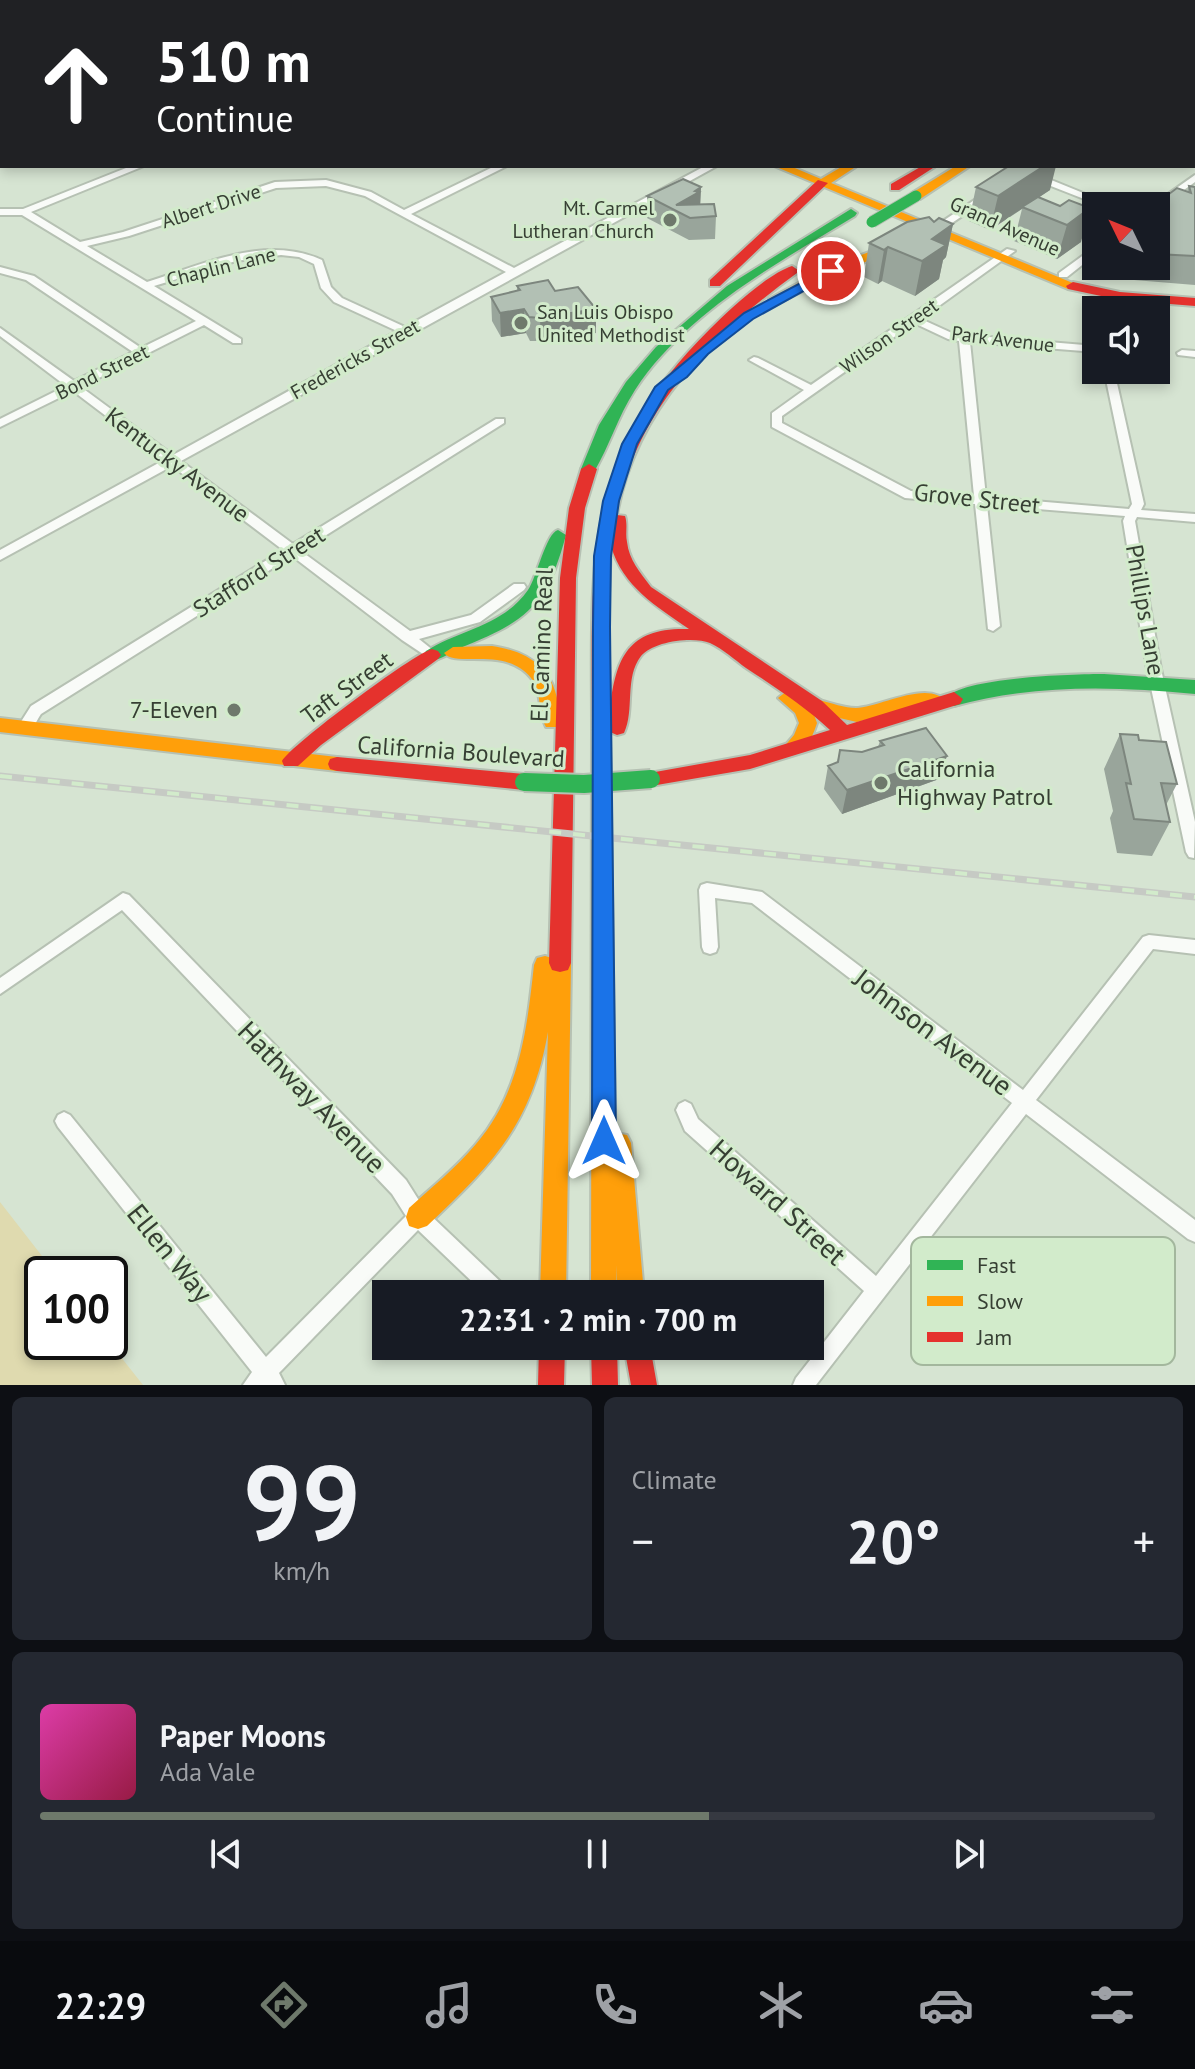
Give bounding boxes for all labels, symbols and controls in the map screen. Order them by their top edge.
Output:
text: 510 m [156,25,311,97]
icon: ahead [24,32,128,136]
text: Continue [156,95,294,142]
street label: Albert Drive [158,178,264,234]
street label: Grand Avenue [946,190,1064,262]
north arrow [1082,192,1170,280]
map controls [1082,192,1170,384]
place label: Mt. Carmel Lutheran Church [513,195,654,244]
marker: Mt. Carmel Lutheran Church [661,211,679,229]
pin [797,237,865,305]
street label: Chaplin Lane [164,241,278,293]
icon: arrive [809,249,853,293]
street label: Wilson Street [835,292,943,379]
button: sound [1082,296,1170,384]
place label: San Luis Obispo United Methodist [537,299,685,348]
street label: Fredericks Street [286,313,424,405]
marker: San Luis Obispo United Methodist [512,314,530,332]
street label: Park Avenue [950,320,1056,358]
street label: Bond Street [51,338,153,406]
street label: Kentucky Avenue [99,400,256,529]
street label: Grove Street [912,476,1042,521]
street label: Stafford Street [187,519,330,624]
street label: Phillips Lane [1119,542,1172,678]
street label: El Camino Real [523,567,560,723]
street label: Taft Street [295,644,399,731]
place label: 7-Eleven [130,694,218,725]
marker: 7-Eleven [225,701,243,719]
street label: California Boulevard [356,729,566,774]
place label: California Highway Patrol [897,753,1053,812]
marker: California Highway Patrol [872,774,890,792]
street label: Johnson Avenue [846,959,1020,1104]
street label: Hathway Avenue [230,1013,394,1181]
position arrow [562,1099,646,1183]
street label: Howard Street [702,1130,855,1273]
street label: Ellen Way [119,1196,222,1310]
legend [911,1237,1175,1365]
text: Fast [977,1251,1017,1279]
speed limit sign: 100 [24,1256,128,1360]
text: Slow [977,1287,1023,1315]
text: 22:31 · 2 min · 700 m [459,1300,737,1339]
text: Jam [976,1323,1012,1351]
text: 99 [243,1434,361,1569]
text: Climate [632,1463,717,1496]
text: 20° [846,1502,940,1580]
text: − [632,1512,654,1569]
text: + [1133,1512,1155,1569]
text: km/h [273,1554,330,1587]
text: Paper Moons [160,1716,326,1755]
text: Ada Vale [160,1755,255,1788]
icon: previous [204,1832,248,1876]
icon: pause [575,1832,619,1876]
icon: next [947,1832,991,1876]
icon: directions [256,1977,312,2033]
icon: music [421,1977,477,2033]
icon: phone [587,1977,643,2033]
icon: climate [753,1977,809,2033]
icon: car [918,1977,974,2033]
icon: filters [1084,1977,1140,2033]
text: 22:29 [55,1982,146,2029]

